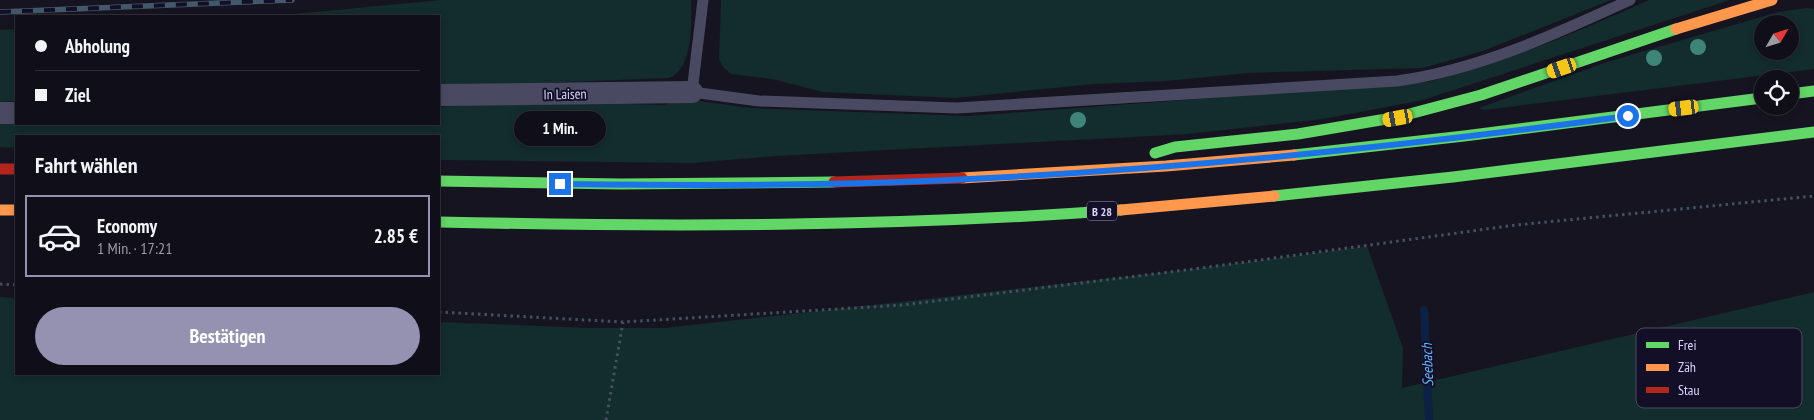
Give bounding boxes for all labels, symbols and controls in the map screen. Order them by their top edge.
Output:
north arrow [1754,15,1799,60]
map controls [1754,15,1799,115]
text: Abholung [65,34,130,58]
car [1545,56,1578,80]
button: locate [1754,70,1799,115]
text: Ziel [65,83,90,107]
street label: In Laisen [543,85,587,103]
car [1668,99,1699,117]
route start [1617,105,1639,127]
car [1381,108,1414,128]
callout: 1 Min. [514,111,606,146]
text: 1 Min. [542,118,578,138]
text: Fahrt wählen [35,151,138,179]
route end [549,173,571,195]
road number: B 28 [1087,202,1117,220]
icon: car [37,214,82,259]
text: Economy [97,214,157,238]
text: 2.85 € [374,224,418,248]
text: 1 Min. · 17:21 [97,238,172,258]
button: Bestätigen [35,307,420,365]
legend [1636,328,1802,408]
text: Frei [1678,336,1696,354]
water label: Seebach [1417,342,1437,387]
text: Zäh [1678,358,1696,376]
text: Stau [1678,381,1700,399]

